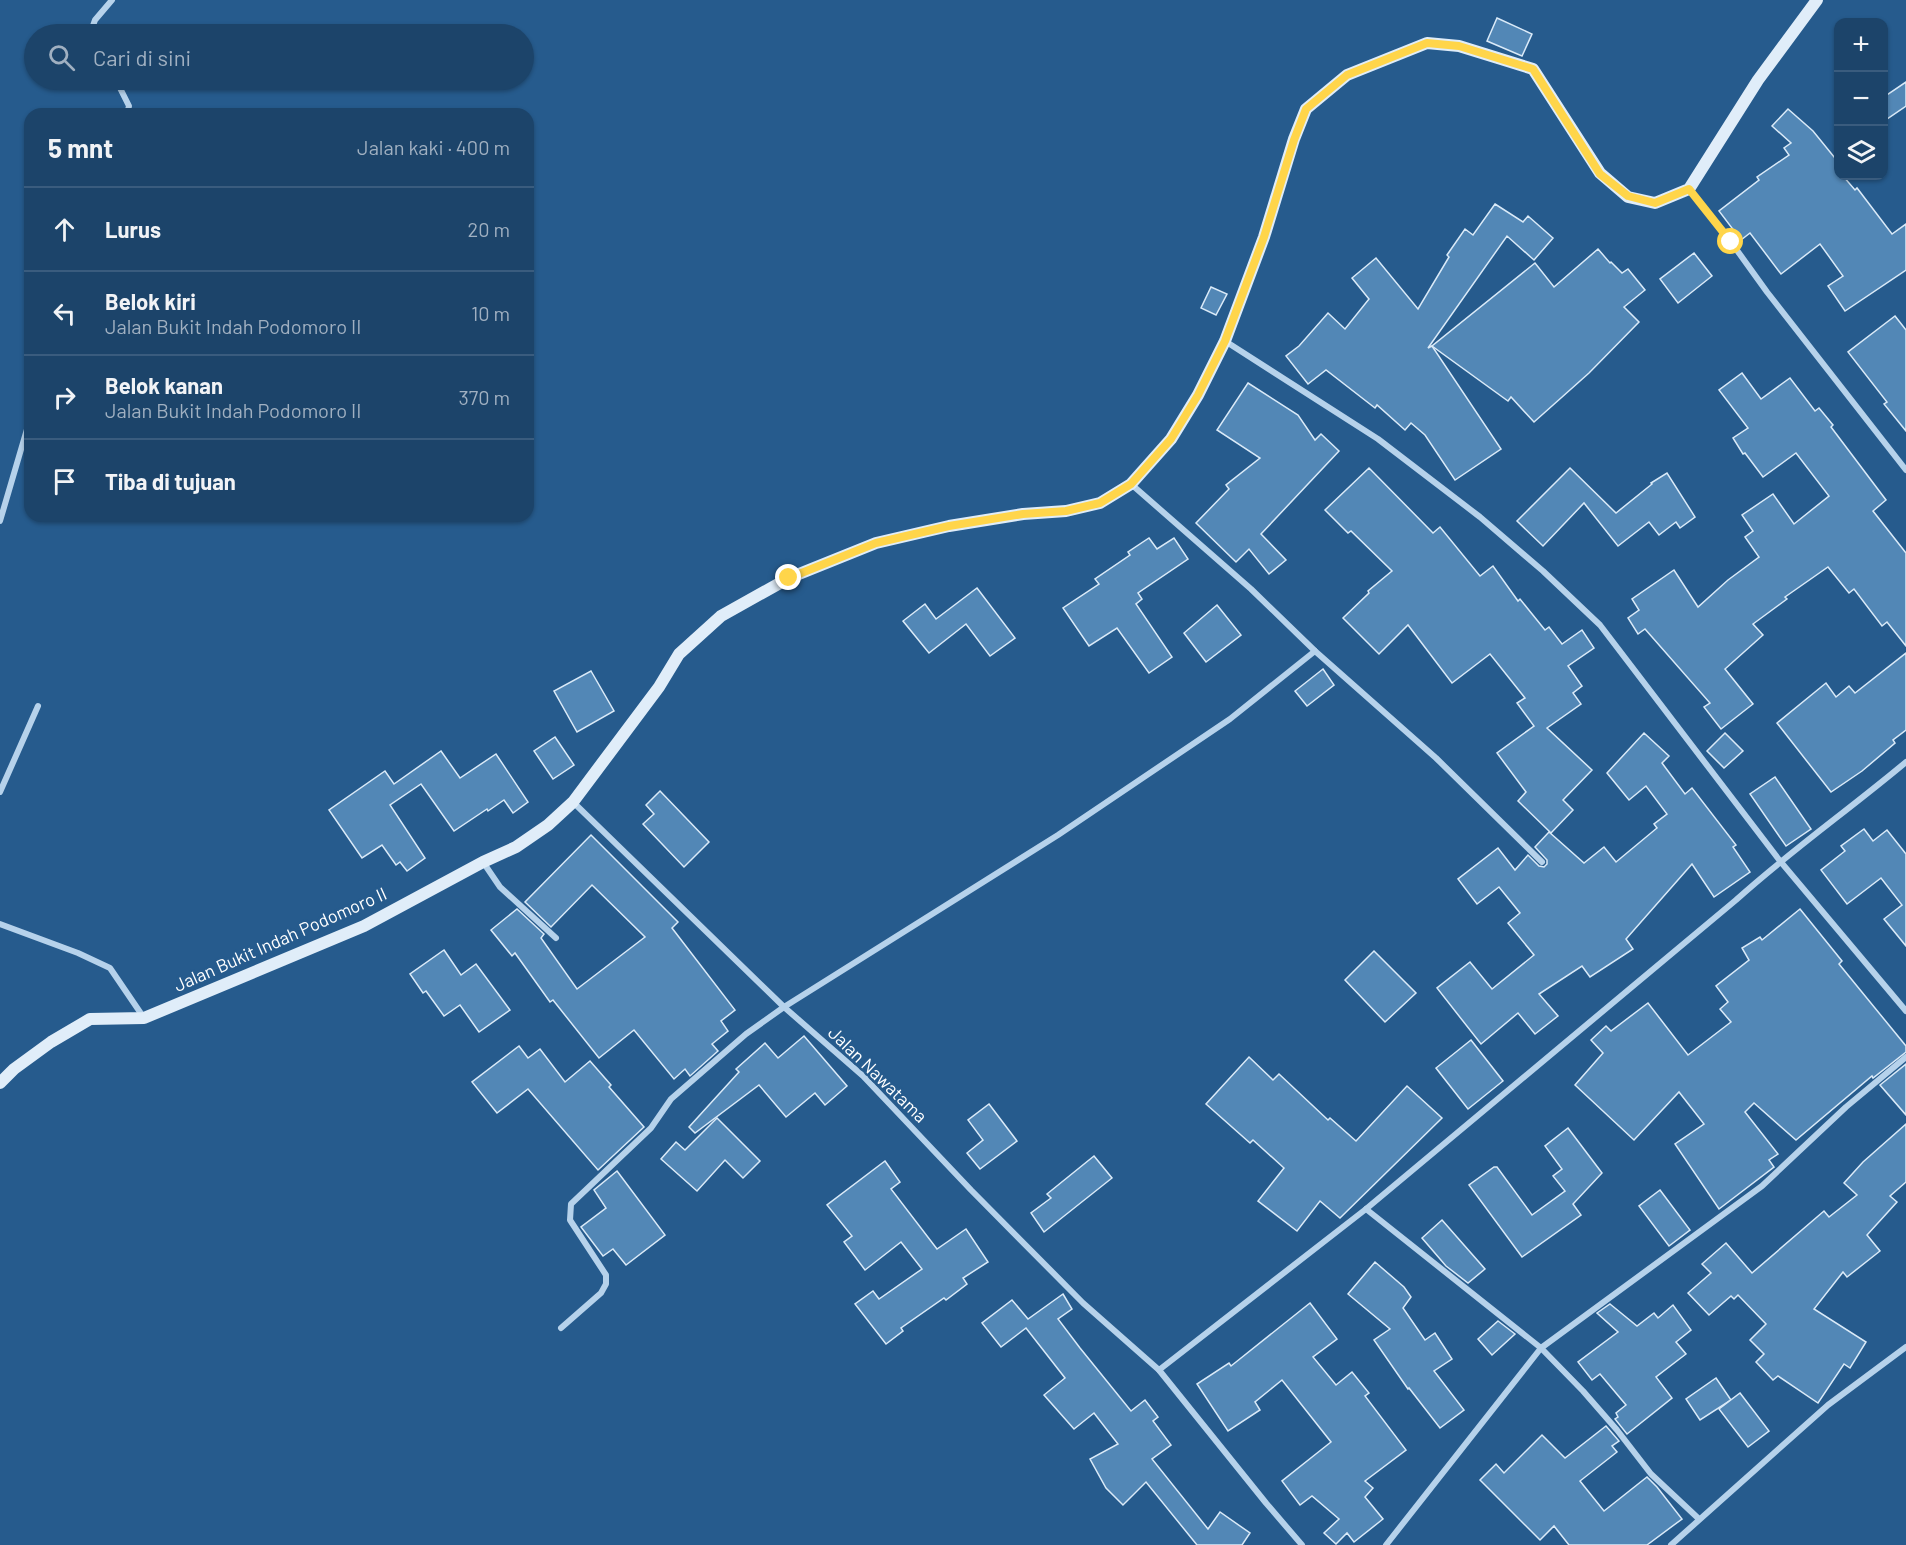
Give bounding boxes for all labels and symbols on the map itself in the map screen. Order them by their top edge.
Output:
route start [1717,228,1743,254]
route end [775,564,801,590]
street label: Jalan Bukit Indah Podomoro II [170,882,390,996]
street label: Jalan Nawatama [824,1021,932,1127]

